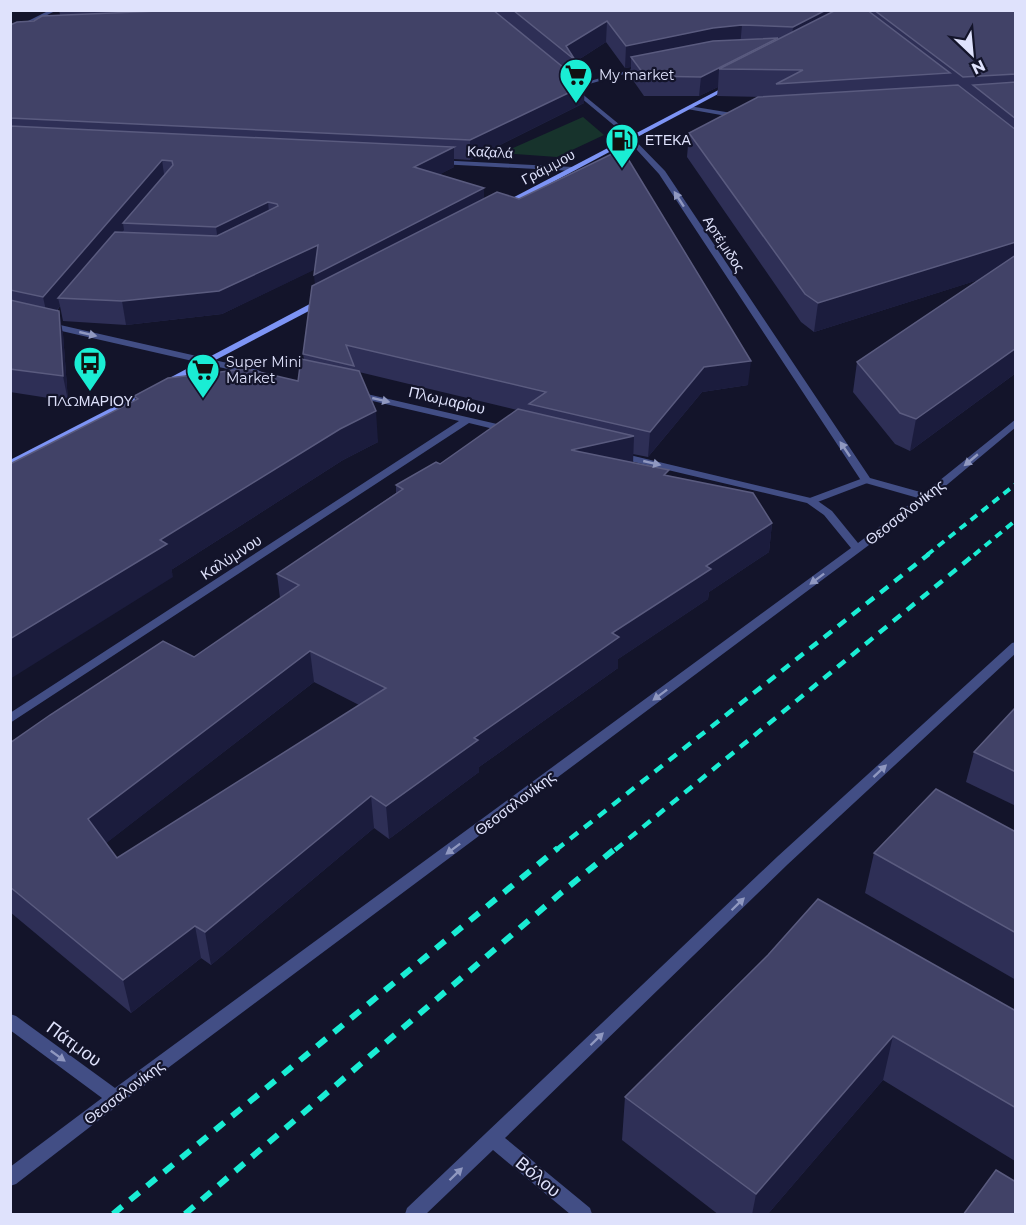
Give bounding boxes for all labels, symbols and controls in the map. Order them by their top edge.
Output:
north arrow [942,24,1002,84]
text: N [968,56,988,78]
supermarket icon: My market [558,57,594,104]
place label: My market [599,66,675,84]
fuel station icon: ΕΤΕΚΑ [604,122,640,169]
place label: ΕΤΕΚΑ [645,131,692,149]
street label: Καζαλά [466,142,514,162]
street label: Γράμμου [518,145,578,189]
one-way arrow [674,191,685,207]
street label: Αρτέμιδος [699,212,749,276]
one-way arrow [79,330,97,340]
bus stop icon: ΠΛΩΜΑΡΙΟΥ [72,345,108,392]
supermarket icon: Super Mini Market [185,352,221,399]
place label: Super Mini Market [226,353,302,387]
street label: Πλωμαρίου [407,382,487,418]
place label: ΠΛΩΜΑΡΙΟΥ [47,392,133,410]
one-way arrow [371,396,390,405]
one-way arrow [840,441,851,457]
one-way arrow [963,453,979,466]
one-way arrow [643,459,662,469]
street label: Θεσσαλονίκης [861,475,949,549]
street label: Καλύμνου [197,530,265,584]
one-way arrow [809,573,825,585]
one-way arrow [653,689,669,701]
one-way arrow [872,765,887,778]
street label: Θεσσαλονίκης [471,767,559,839]
one-way arrow [445,842,460,854]
one-way arrow [730,897,745,911]
street label: Πάτμου [42,1017,106,1071]
one-way arrow [589,1033,604,1046]
one-way arrow [49,1050,65,1062]
street label: Θεσσαλονίκης [80,1056,168,1128]
street label: Βόλου [511,1152,565,1202]
one-way arrow [449,1167,464,1181]

